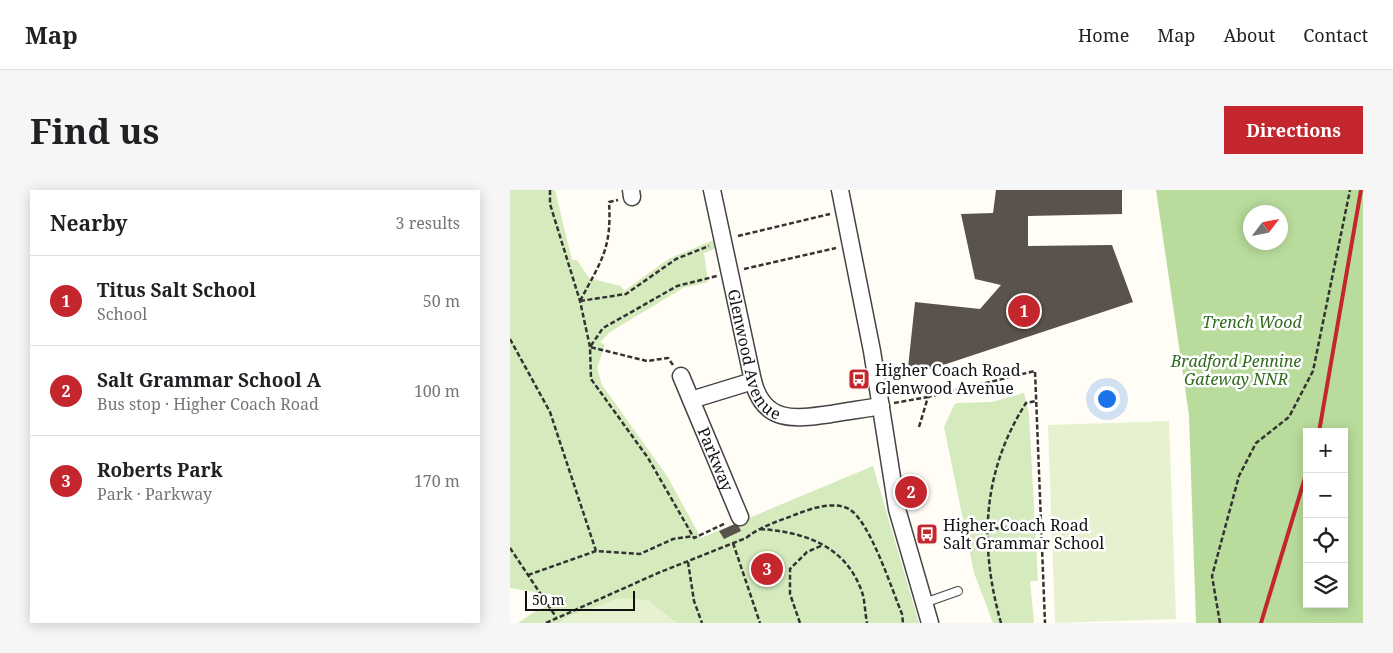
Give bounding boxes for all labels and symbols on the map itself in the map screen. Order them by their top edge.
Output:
north arrow [1243,205,1288,250]
street label: Glenwood Avenue [723,287,784,425]
pin: 1 [1008,292,1040,330]
park label: Trench Wood [1202,311,1302,333]
park label: Bradford Pennine Gateway NNR [1170,350,1301,390]
place label: Higher Coach Road Glenwood Avenue [875,359,1021,399]
bus stop icon: Higher Coach Road Glenwood Avenue [847,367,871,391]
your location [1094,386,1120,412]
street label: Parkway [693,424,739,495]
pin: 2 [895,473,927,511]
place label: Higher Coach Road Salt Grammar School [943,514,1104,554]
bus stop icon: Higher Coach Road Salt Grammar School [915,522,939,546]
pin: 3 [751,550,783,588]
scale bar [525,588,635,611]

